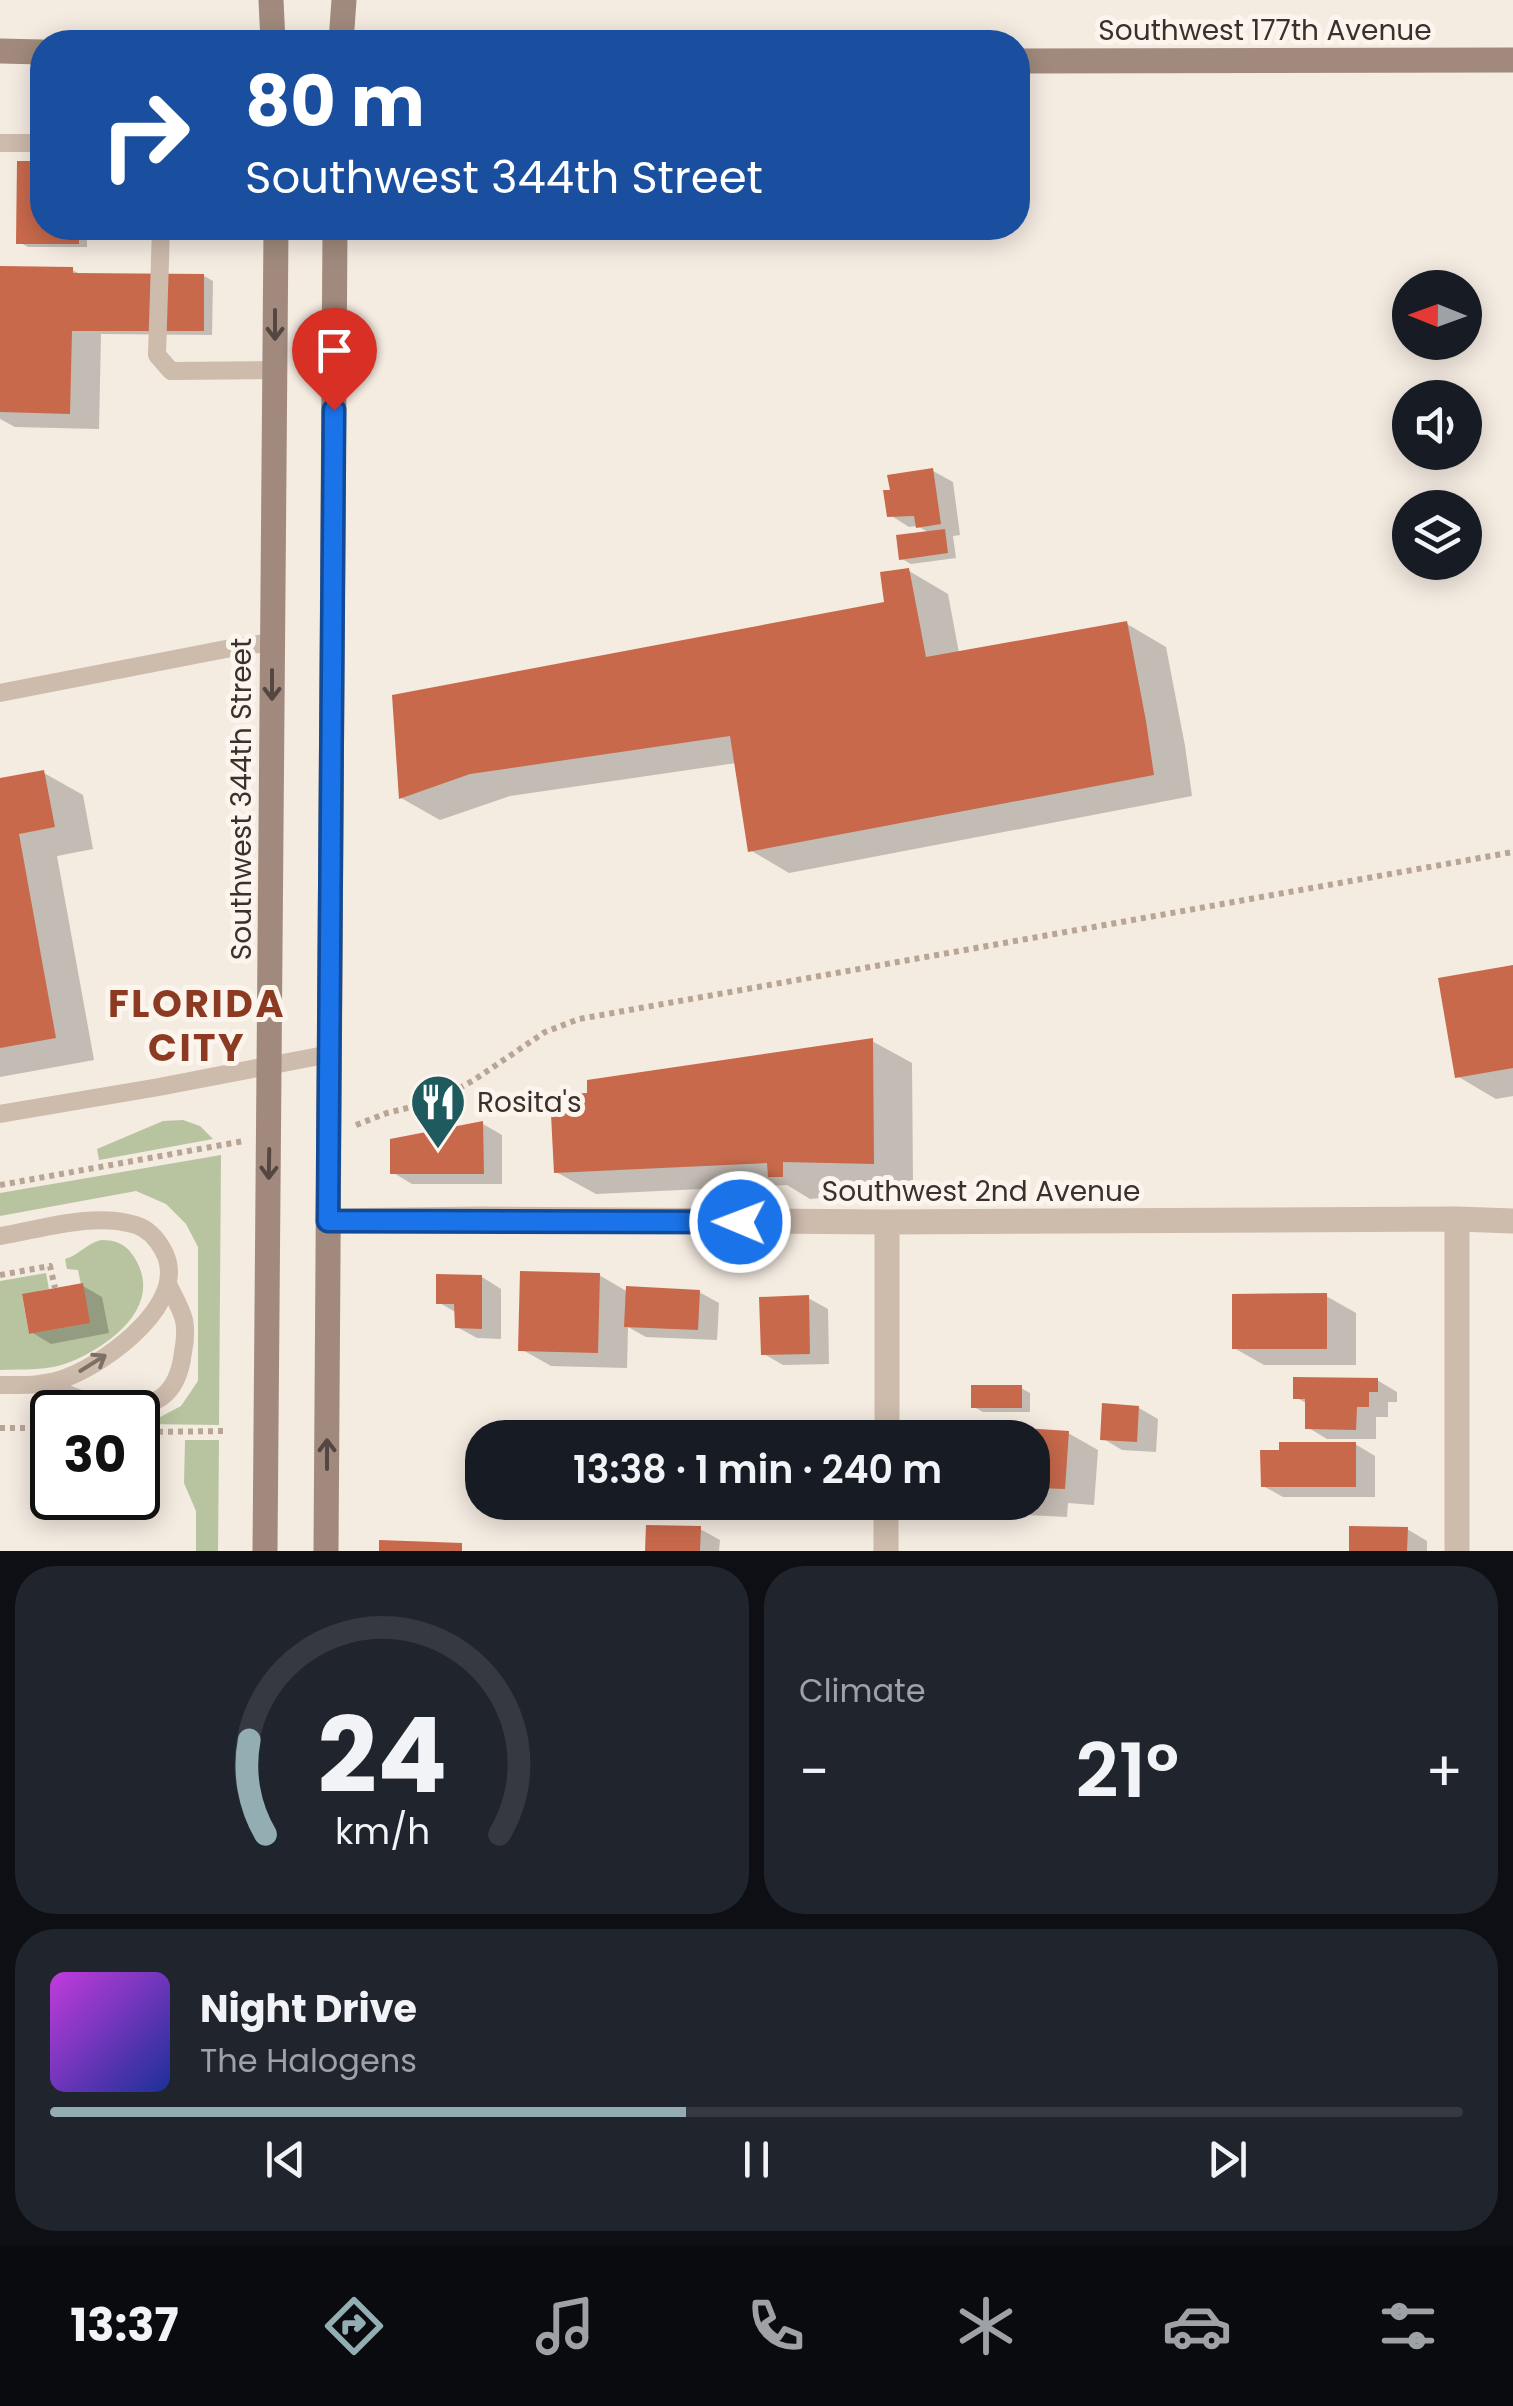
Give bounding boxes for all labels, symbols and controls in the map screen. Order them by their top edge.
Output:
street label: Southwest 177th Avenue [1098,11,1432,50]
text: 80 m [245,52,425,151]
icon: right [80,70,210,200]
text: Southwest 344th Street [245,146,763,209]
north arrow [1392,270,1482,360]
map controls [1392,270,1482,580]
one-way arrow [266,308,284,340]
pin [292,308,377,411]
icon: arrive [307,323,362,378]
button: sound [1392,380,1482,470]
button: layers [1392,490,1482,580]
street label: Southwest 344th Street [222,638,261,960]
one-way arrow [262,668,282,700]
district label: FLORIDA CITY [108,977,286,1074]
restaurant icon: Rosita's [408,1072,468,1151]
place label: Rosita's [477,1083,582,1122]
one-way arrow [259,1148,278,1180]
position arrow [688,1170,792,1274]
street label: Southwest 2nd Avenue [822,1172,1140,1211]
one-way arrow [78,1353,107,1373]
speed limit sign: 30 [30,1390,160,1520]
one-way arrow [318,1438,336,1470]
text: 13:38 · 1 min · 240 m [573,1443,942,1496]
text: Climate [799,1668,926,1713]
text: 24 [317,1683,447,1828]
text: 21° [1076,1718,1179,1823]
text: − [799,1733,829,1810]
text: + [1425,1733,1463,1810]
text: km/h [334,1806,430,1857]
text: Night Drive [200,1982,417,2035]
text: The Halogens [200,2038,417,2083]
icon: previous [258,2132,313,2187]
icon: pause [729,2132,784,2187]
icon: next [1200,2132,1255,2187]
icon: directions [319,2291,389,2361]
icon: music [530,2291,600,2361]
icon: phone [741,2291,811,2361]
icon: climate [951,2291,1021,2361]
icon: car [1162,2291,1232,2361]
icon: filters [1373,2291,1443,2361]
text: 13:37 [70,2294,179,2357]

